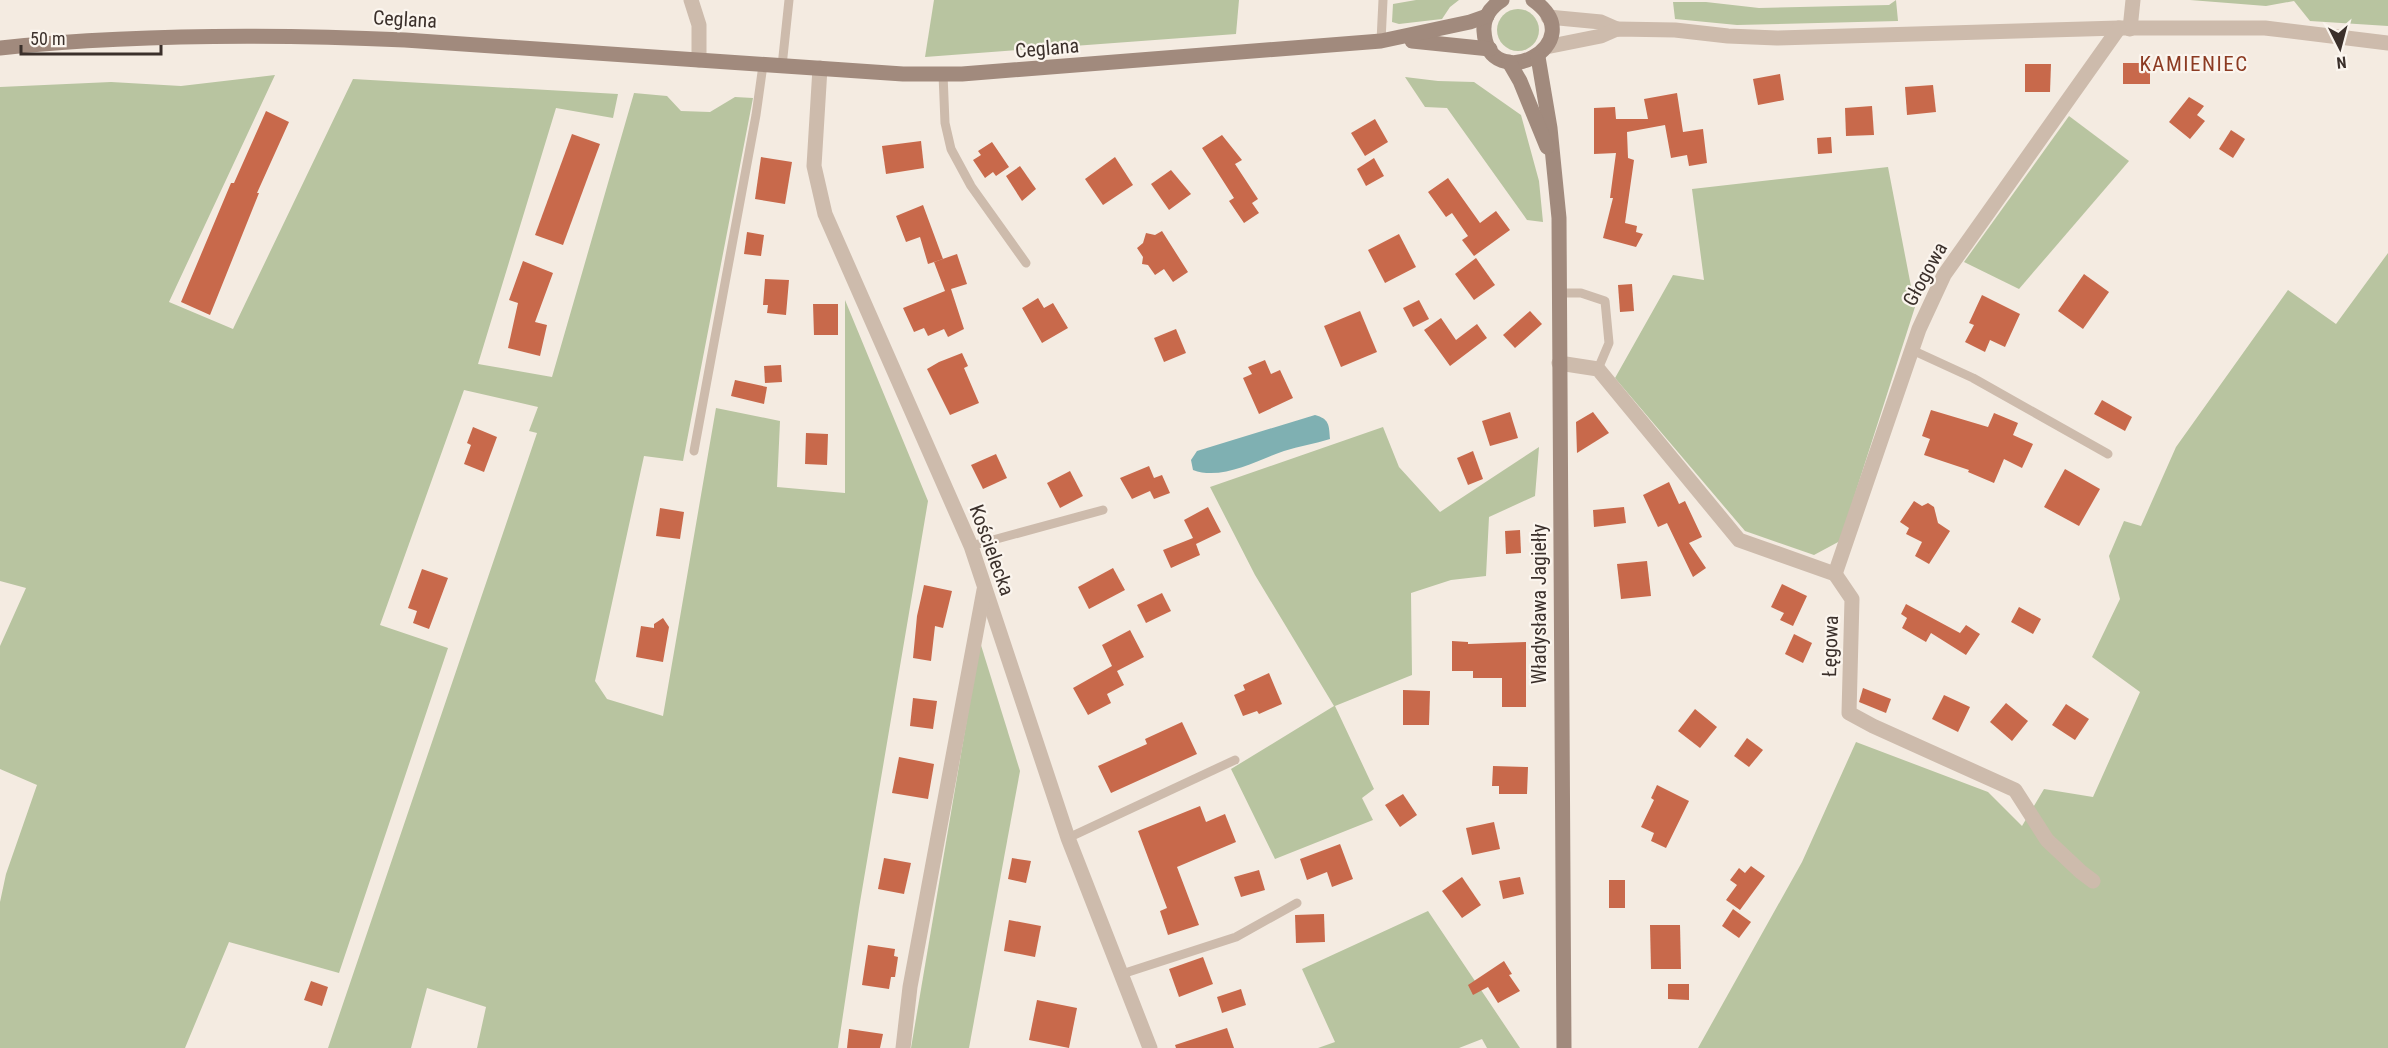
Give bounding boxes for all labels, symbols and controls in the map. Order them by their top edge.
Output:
street label: Ceglana [372,5,438,33]
scale bar [21,18,160,56]
north arrow [2310,18,2370,78]
text: 50 m [30,28,65,49]
street label: Ceglana [1014,33,1080,63]
district label: KAMIENIEC [2139,52,2249,76]
text: N [2336,52,2347,72]
street label: Głogowa [1898,238,1952,310]
street label: Kościelecka [965,501,1019,599]
street label: Władysława Jagiełły [1527,524,1551,684]
street label: Łęgowa [1817,615,1843,677]

